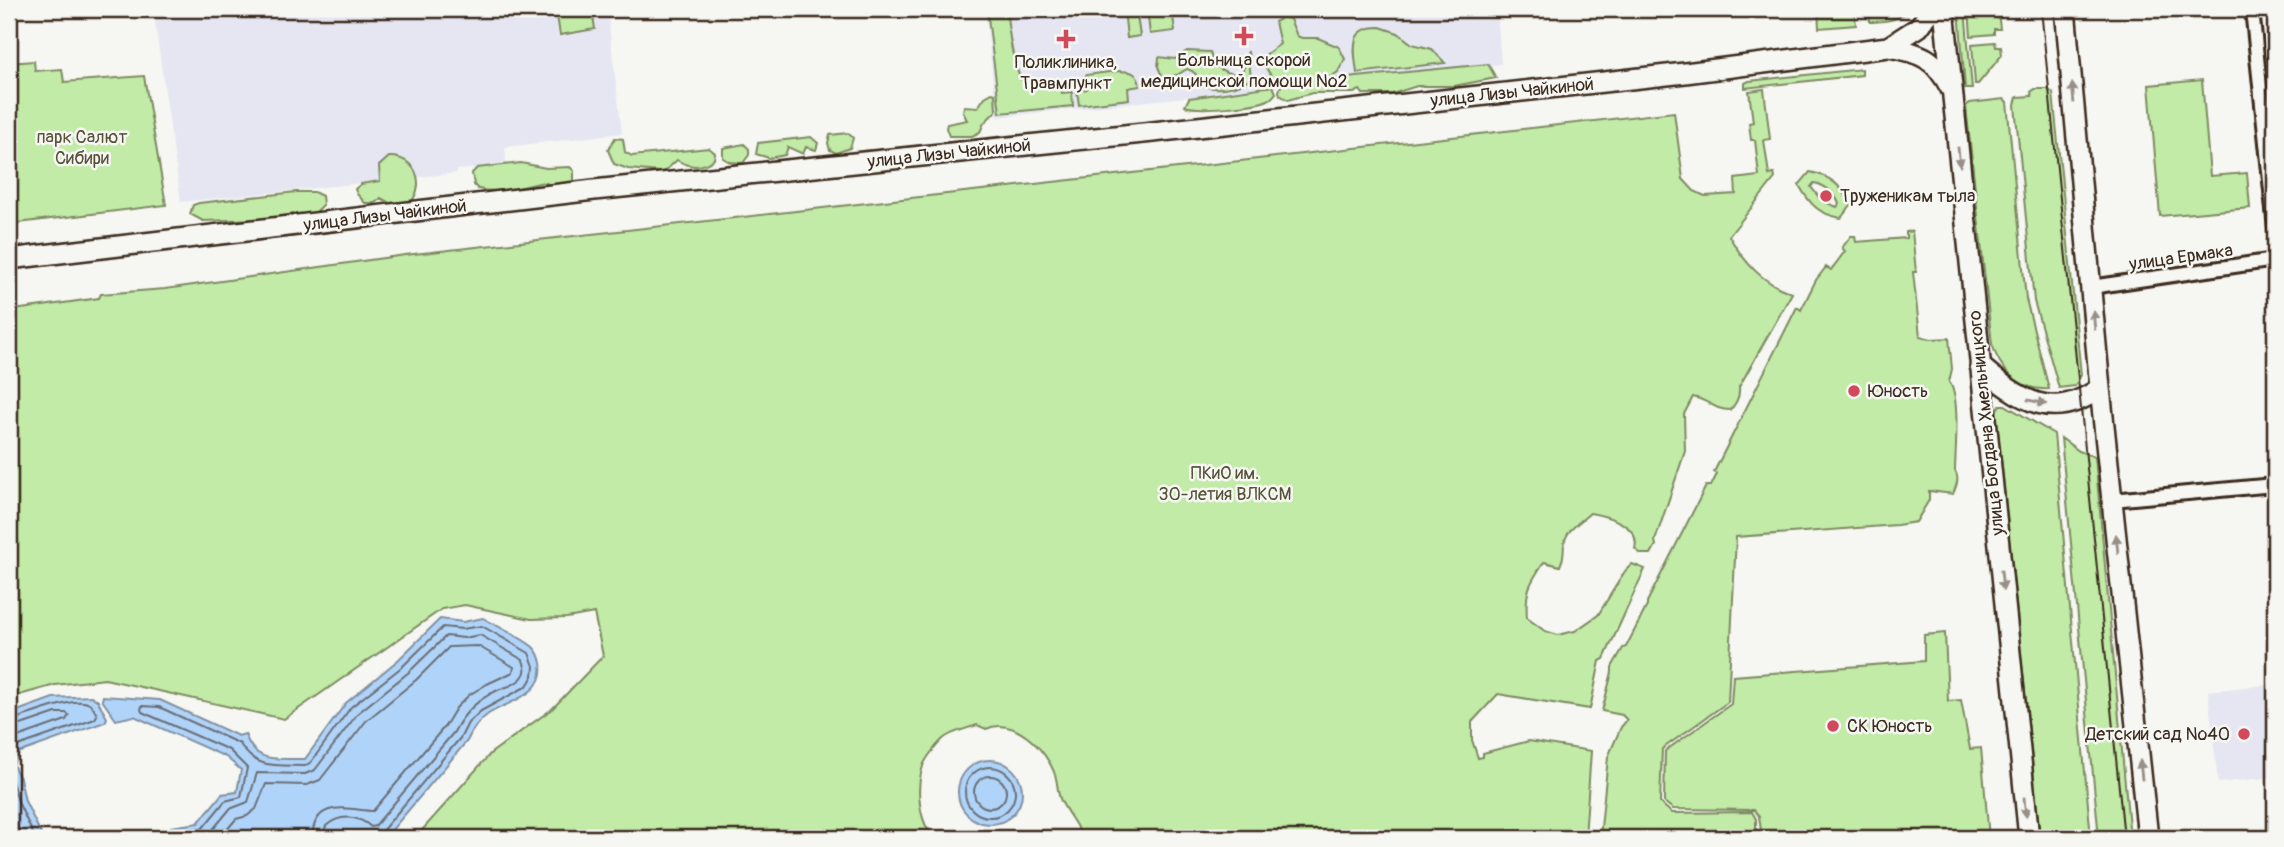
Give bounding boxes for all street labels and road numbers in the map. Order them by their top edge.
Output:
street label: улица Лизы Чайкиной [1428,72,1595,113]
street label: улица Лизы Чайкиной [865,133,1032,174]
street label: улица Лизы Чайкиной [301,194,468,237]
street label: улица Ермака [2127,239,2234,276]
street label: улица Богдана Хмельницкого [1963,309,2010,538]

